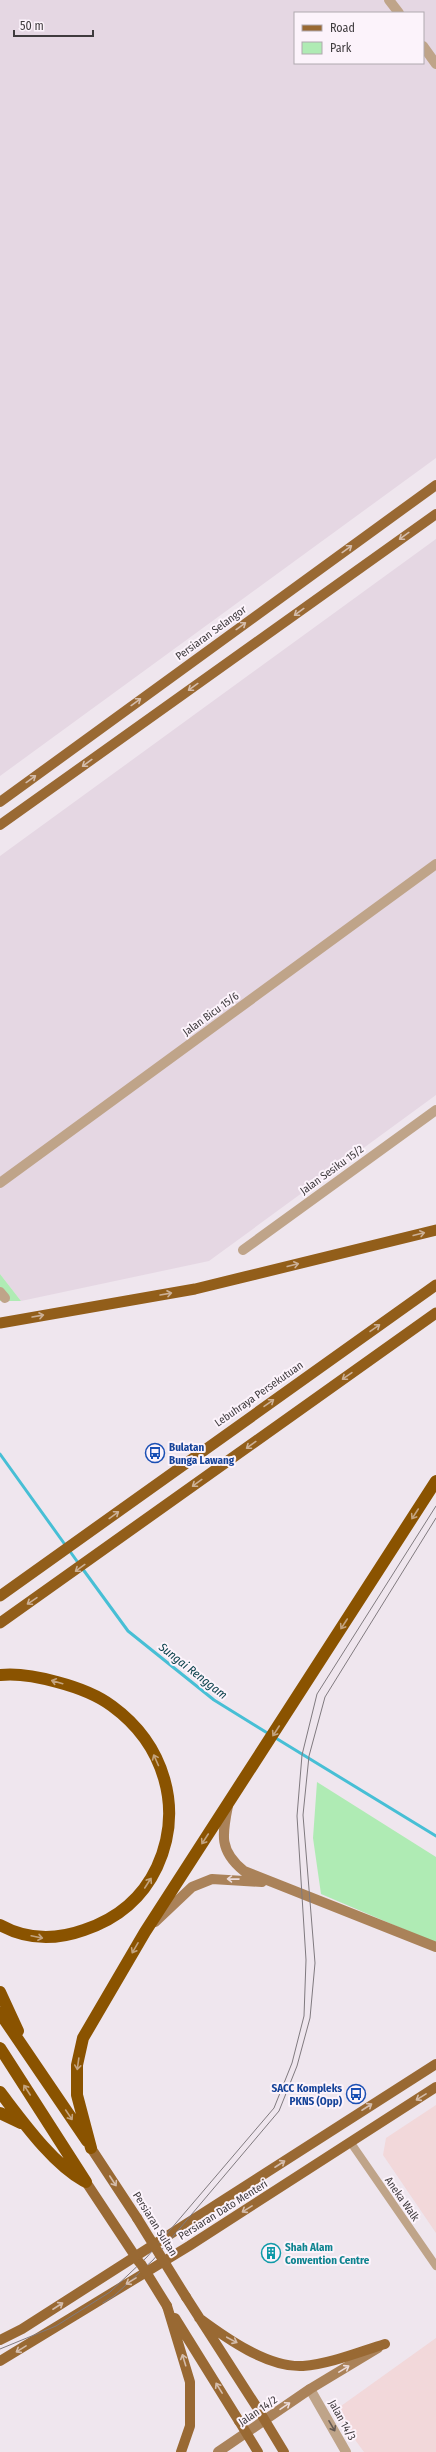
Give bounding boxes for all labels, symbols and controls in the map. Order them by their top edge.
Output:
scale bar [14,12,93,38]
legend [294,12,424,64]
text: 50 m [20,19,44,33]
text: Road [330,21,355,35]
text: Park [330,41,352,55]
one-way arrow [399,532,410,540]
one-way arrow [341,545,352,553]
street label: Persiaran Selangor [173,603,249,663]
one-way arrow [293,608,304,616]
one-way arrow [236,621,247,630]
one-way arrow [187,683,198,691]
one-way arrow [131,698,142,706]
one-way arrow [82,759,93,767]
one-way arrow [26,775,37,783]
street label: Jalan Bicu 15/6 [180,989,242,1039]
street label: Jalan Sesiku 15/2 [298,1143,366,1197]
one-way arrow [413,1230,426,1238]
one-way arrow [286,1261,299,1268]
one-way arrow [160,1290,173,1298]
one-way arrow [31,1312,44,1320]
one-way arrow [369,1324,380,1332]
street label: Lebuhraya Persekutuan [212,1359,306,1429]
one-way arrow [342,1372,353,1380]
one-way arrow [263,1399,274,1407]
place label: Bulatan Bunga Lawang [169,1441,235,1467]
one-way arrow [245,1441,256,1449]
bus stop icon: Bulatan Bunga Lawang [144,1442,166,1464]
one-way arrow [192,1479,203,1488]
one-way arrow [411,1508,419,1519]
one-way arrow [108,1510,119,1519]
one-way arrow [75,1563,86,1572]
one-way arrow [26,1597,37,1606]
one-way arrow [340,1618,349,1629]
water label: Sungai Renggam [155,1639,230,1702]
one-way arrow [51,1678,64,1685]
one-way arrow [271,1725,280,1736]
one-way arrow [152,1754,159,1766]
one-way arrow [201,1833,209,1845]
one-way arrow [227,1876,240,1883]
one-way arrow [144,1878,152,1889]
one-way arrow [30,1933,43,1941]
one-way arrow [131,1942,139,1954]
one-way arrow [74,2057,82,2070]
place label: SACC Kompleks PKNS (Opp) [272,2082,343,2108]
bus stop icon: SACC Kompleks PKNS (Opp) [345,2083,367,2105]
one-way arrow [23,2085,31,2096]
one-way arrow [416,2093,427,2101]
one-way arrow [361,2103,372,2111]
one-way arrow [65,2109,73,2120]
one-way arrow [274,2160,285,2168]
street label: Aneka Walk [382,2174,423,2224]
one-way arrow [109,2175,117,2186]
street label: Persiaran Dato Menteri [176,2177,270,2243]
street label: Persiaran Sultan [130,2189,180,2259]
one-way arrow [241,2206,253,2214]
place label: Shah Alam Convention Centre [285,2241,370,2267]
building icon: Shah Alam Convention Centre [260,2242,282,2264]
one-way arrow [126,2277,137,2286]
one-way arrow [52,2302,64,2310]
one-way arrow [225,2336,237,2344]
one-way arrow [15,2346,27,2354]
one-way arrow [180,2353,187,2366]
one-way arrow [338,2365,349,2373]
one-way arrow [214,2382,222,2394]
street label: Jalan 14/2 [236,2393,280,2429]
street label: Jalan 14/3 [326,2398,358,2442]
one-way arrow [279,2402,290,2410]
one-way arrow [328,2420,336,2432]

